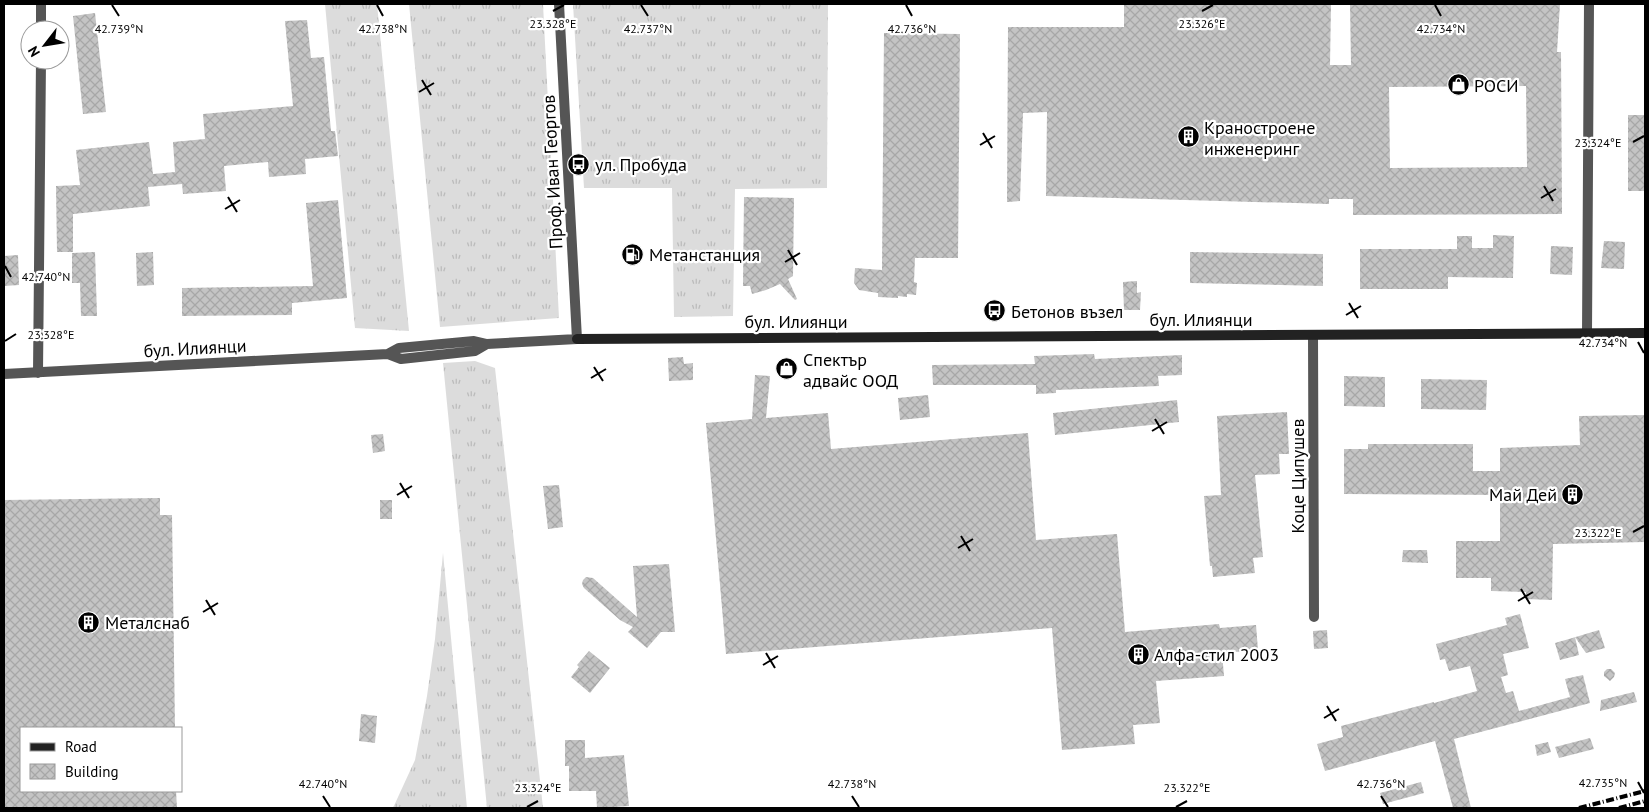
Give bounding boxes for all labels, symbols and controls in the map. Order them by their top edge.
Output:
text: 23.328°E [530,16,576,31]
text: 23.326°E [1179,16,1225,31]
north arrow [20,20,70,70]
text: 42.739°N [95,21,143,36]
text: 42.738°N [359,21,407,36]
text: 42.737°N [624,21,672,36]
text: 42.736°N [888,21,936,36]
text: 42.734°N [1417,21,1465,36]
text: N [24,43,44,60]
shop icon: РОСИ [1446,73,1470,97]
place label: РОСИ [1474,74,1519,97]
street label: Проф. Иван Георгов [536,94,568,250]
place label: Краностроене инженеринг [1204,116,1315,160]
building icon: Краностроене инженеринг [1176,125,1200,149]
text: 23.324°E [1575,135,1621,150]
bus stop icon: ул. Пробуда [567,152,591,176]
place label: ул. Пробуда [595,153,687,176]
fuel station icon: Метанстанция [621,242,645,266]
place label: Метанстанция [649,243,760,266]
text: 42.740°N [22,269,70,284]
bus stop icon: Бетонов възел [983,299,1007,323]
place label: Бетонов възел [1011,300,1123,323]
street label: бул. Илиянци [1150,308,1252,331]
street label: бул. Илиянци [745,310,847,333]
text: 23.328°E [28,327,74,342]
street label: бул. Илиянци [143,334,247,362]
text: 42.734°N [1579,335,1627,350]
place label: Спектър адвайс ООД [803,348,898,392]
shop icon: Спектър адвайс ООД [775,357,799,381]
street label: Коце Ципушев [1286,419,1309,533]
building icon: Май Дей [1561,482,1585,506]
place label: Май Дей [1489,483,1557,506]
text: 23.322°E [1575,525,1621,540]
building icon: Металснаб [77,610,101,634]
place label: Металснаб [105,611,190,634]
building icon: Алфа-стил 2003 [1126,642,1150,666]
place label: Алфа-стил 2003 [1154,643,1279,666]
legend [20,727,182,792]
text: Road [65,737,97,756]
text: Building [65,762,119,781]
text: 42.735°N [1579,775,1627,790]
text: 42.740°N [299,776,347,791]
text: 42.738°N [828,776,876,791]
text: 42.736°N [1357,776,1405,791]
text: 23.324°E [515,780,561,795]
text: 23.322°E [1164,780,1210,795]

